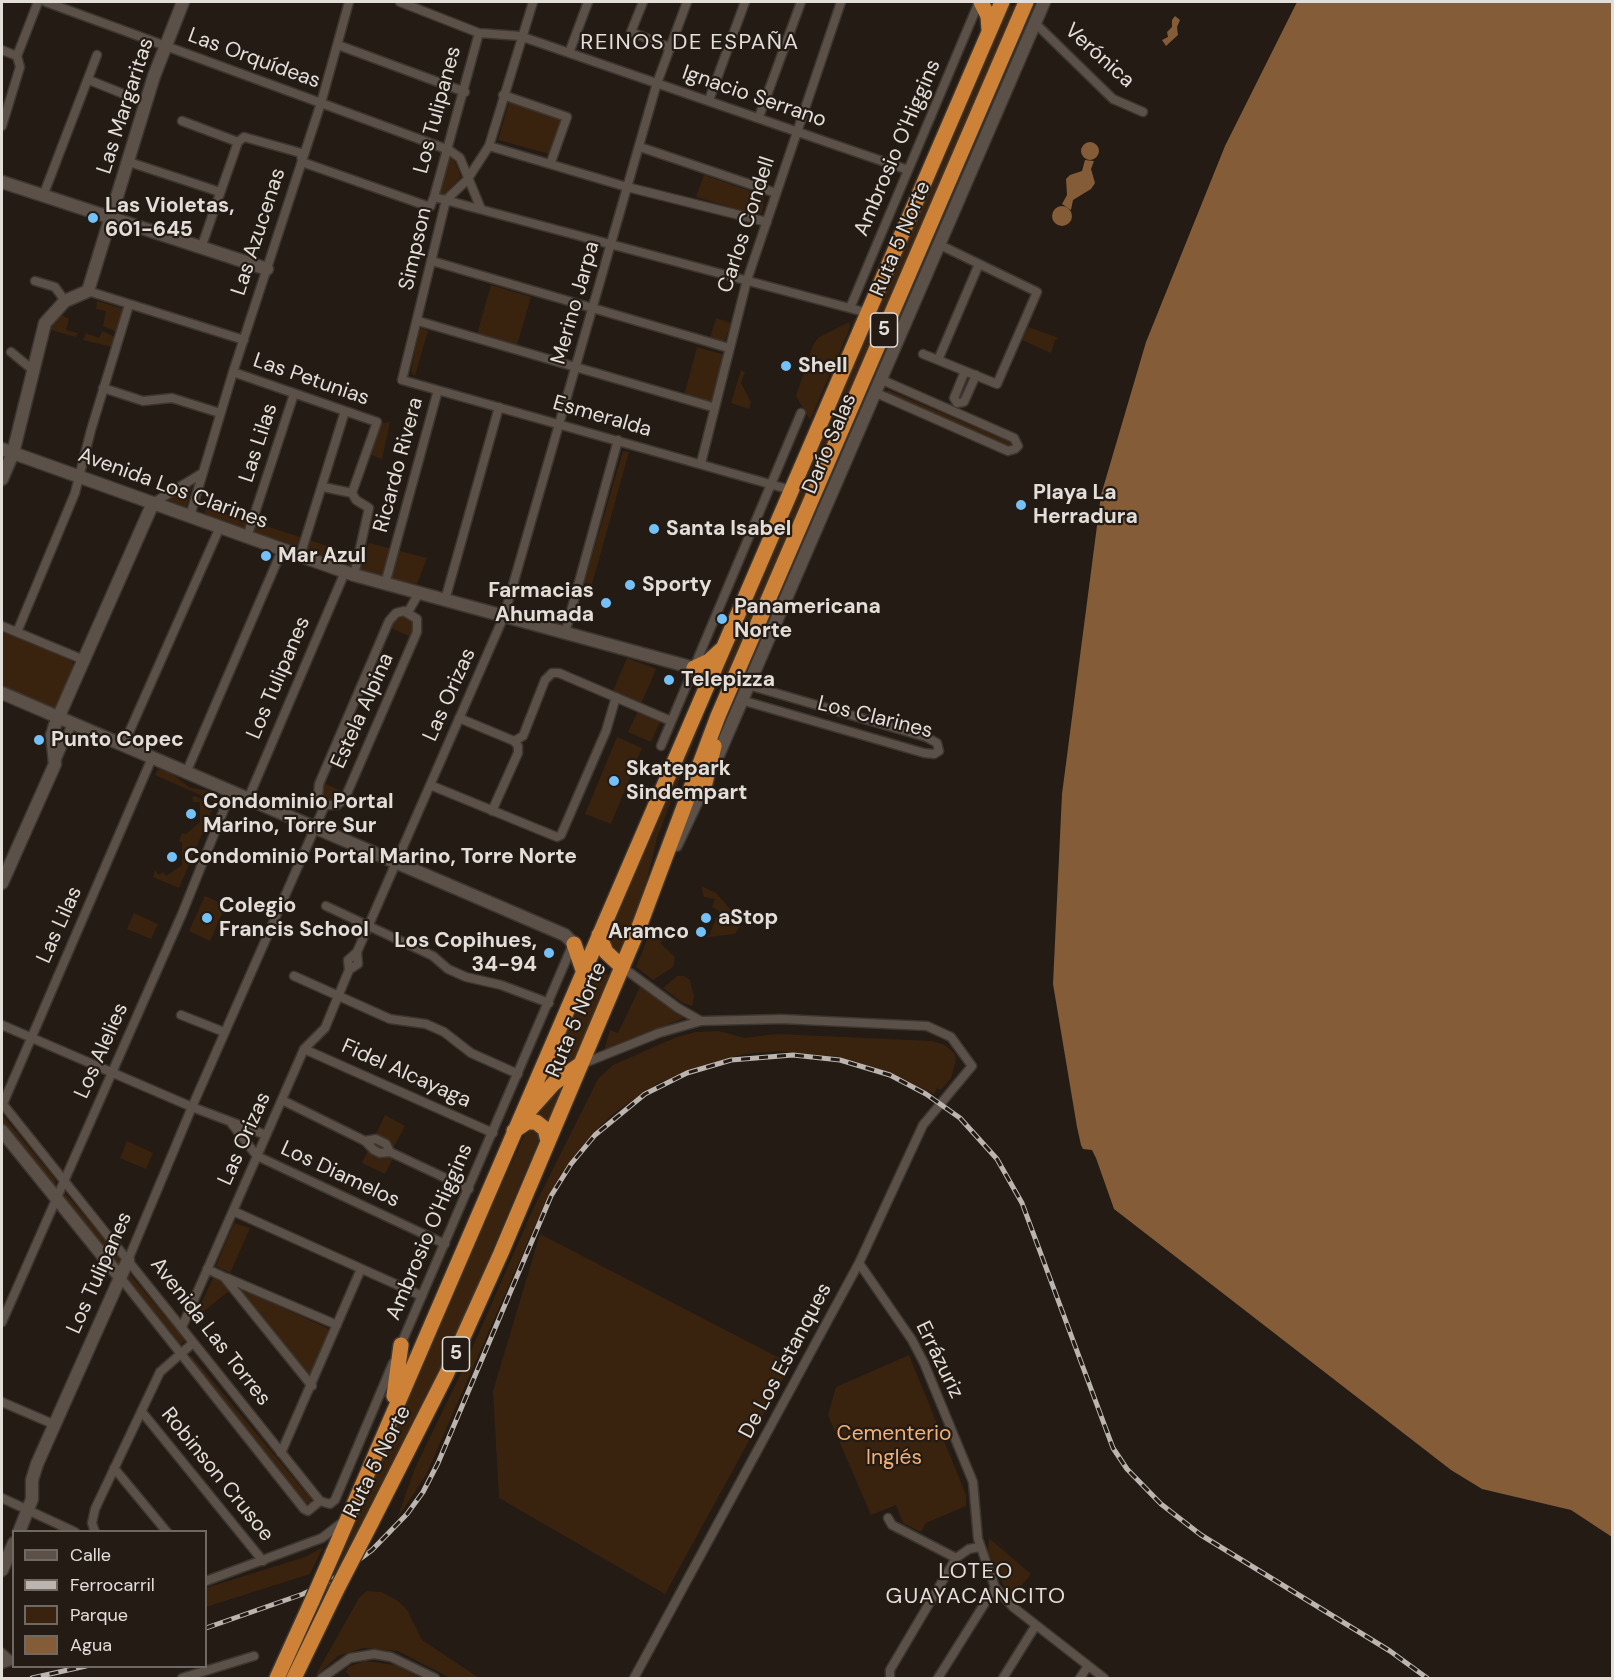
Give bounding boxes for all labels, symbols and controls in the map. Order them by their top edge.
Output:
street label: Verónica [1059,18,1139,94]
street label: Las Orquídeas [184,23,324,95]
district label: REINOS DE ESPAÑA [580,30,800,56]
street label: Las Margaritas [92,35,160,177]
street label: Los Tulipanes [409,44,467,176]
street label: Ambrosio O'Higgins [849,56,947,240]
street label: Ignacio Serrano [679,61,829,133]
street label: Carlos Condell [713,154,781,296]
street label: Las Azucenas [227,165,291,299]
street label: Ruta 5 Norte [865,178,937,300]
place label: Las Violetas, 601-645 [105,193,234,243]
street label: Simpson [394,205,438,293]
marker: Las Violetas, 601-645 [86,211,100,225]
street label: Merino Jarpa [546,239,606,367]
road number: 5 [870,313,898,347]
street label: Las Petunias [250,348,372,412]
place label: Shell [798,353,848,379]
marker: Shell [779,359,793,373]
street label: Darío Salas [798,390,862,498]
street label: Esmeralda [550,391,654,443]
street label: Ricardo Rivera [369,395,429,535]
street label: Las Lilas [234,400,284,486]
street label: Avenida Los Clarines [75,443,271,535]
place label: Playa La Herradura [1033,480,1138,530]
marker: Playa La Herradura [1014,498,1028,512]
place label: Santa Isabel [666,516,791,542]
marker: Santa Isabel [647,522,661,536]
place label: Mar Azul [278,543,366,569]
marker: Mar Azul [259,549,273,563]
place label: Sporty [642,572,712,598]
place label: Farmacias Ahumada [488,578,594,628]
marker: Sporty [623,578,637,592]
place label: Panamericana Norte [734,594,881,644]
marker: Farmacias Ahumada [599,596,613,610]
marker: Panamericana Norte [715,612,729,626]
street label: Los Tulipanes [242,613,316,743]
street label: Las Orizas [418,645,482,745]
street label: Estela Alpina [326,649,400,773]
place label: Telepizza [681,667,775,693]
marker: Telepizza [662,673,676,687]
street label: Los Clarines [815,692,935,744]
place label: Punto Copec [51,727,184,753]
marker: Punto Copec [32,733,46,747]
place label: Skatepark Sindempart [626,756,747,806]
marker: Skatepark Sindempart [607,774,621,788]
place label: Condominio Portal Marino, Torre Sur [203,789,394,839]
marker: Condominio Portal Marino, Torre Sur [184,807,198,821]
place label: Condominio Portal Marino, Torre Norte [184,844,577,870]
marker: Condominio Portal Marino, Torre Norte [165,850,179,864]
street label: Las Lilas [32,883,88,967]
place label: Colegio Francis School [219,893,369,943]
place label: aStop [718,905,778,931]
marker: Colegio Francis School [200,911,214,925]
marker: aStop [699,911,713,925]
place label: Aramco [608,919,689,945]
marker: Aramco [694,925,708,939]
place label: Los Copihues, 34-94 [394,928,537,978]
marker: Los Copihues, 34-94 [542,946,556,960]
street label: Ruta 5 Norte [541,959,613,1081]
street label: Los Alelies [70,999,134,1103]
street label: Fidel Alcayaga [337,1034,475,1114]
street label: Las Orizas [213,1089,277,1189]
street label: Los Diamelos [276,1136,404,1214]
street label: Ambrosio O'Higgins [381,1140,479,1324]
street label: Los Tulipanes [62,1208,138,1338]
street label: Avenida Las Torres [144,1253,276,1411]
street label: De Los Estanques [734,1279,838,1443]
street label: Errázuriz [910,1317,968,1403]
road number: 5 [442,1337,470,1371]
street label: Ruta 5 Norte [339,1402,417,1522]
street label: Robinson Crusoe [155,1403,279,1547]
park label: Cementerio Inglés [837,1421,951,1471]
legend [12,1530,207,1668]
text: Calle [70,1543,111,1567]
district label: LOTEO GUAYACANCITO [885,1559,1067,1610]
text: Ferrocarril [70,1573,155,1597]
text: Parque [70,1603,128,1627]
text: Agua [70,1633,112,1657]

